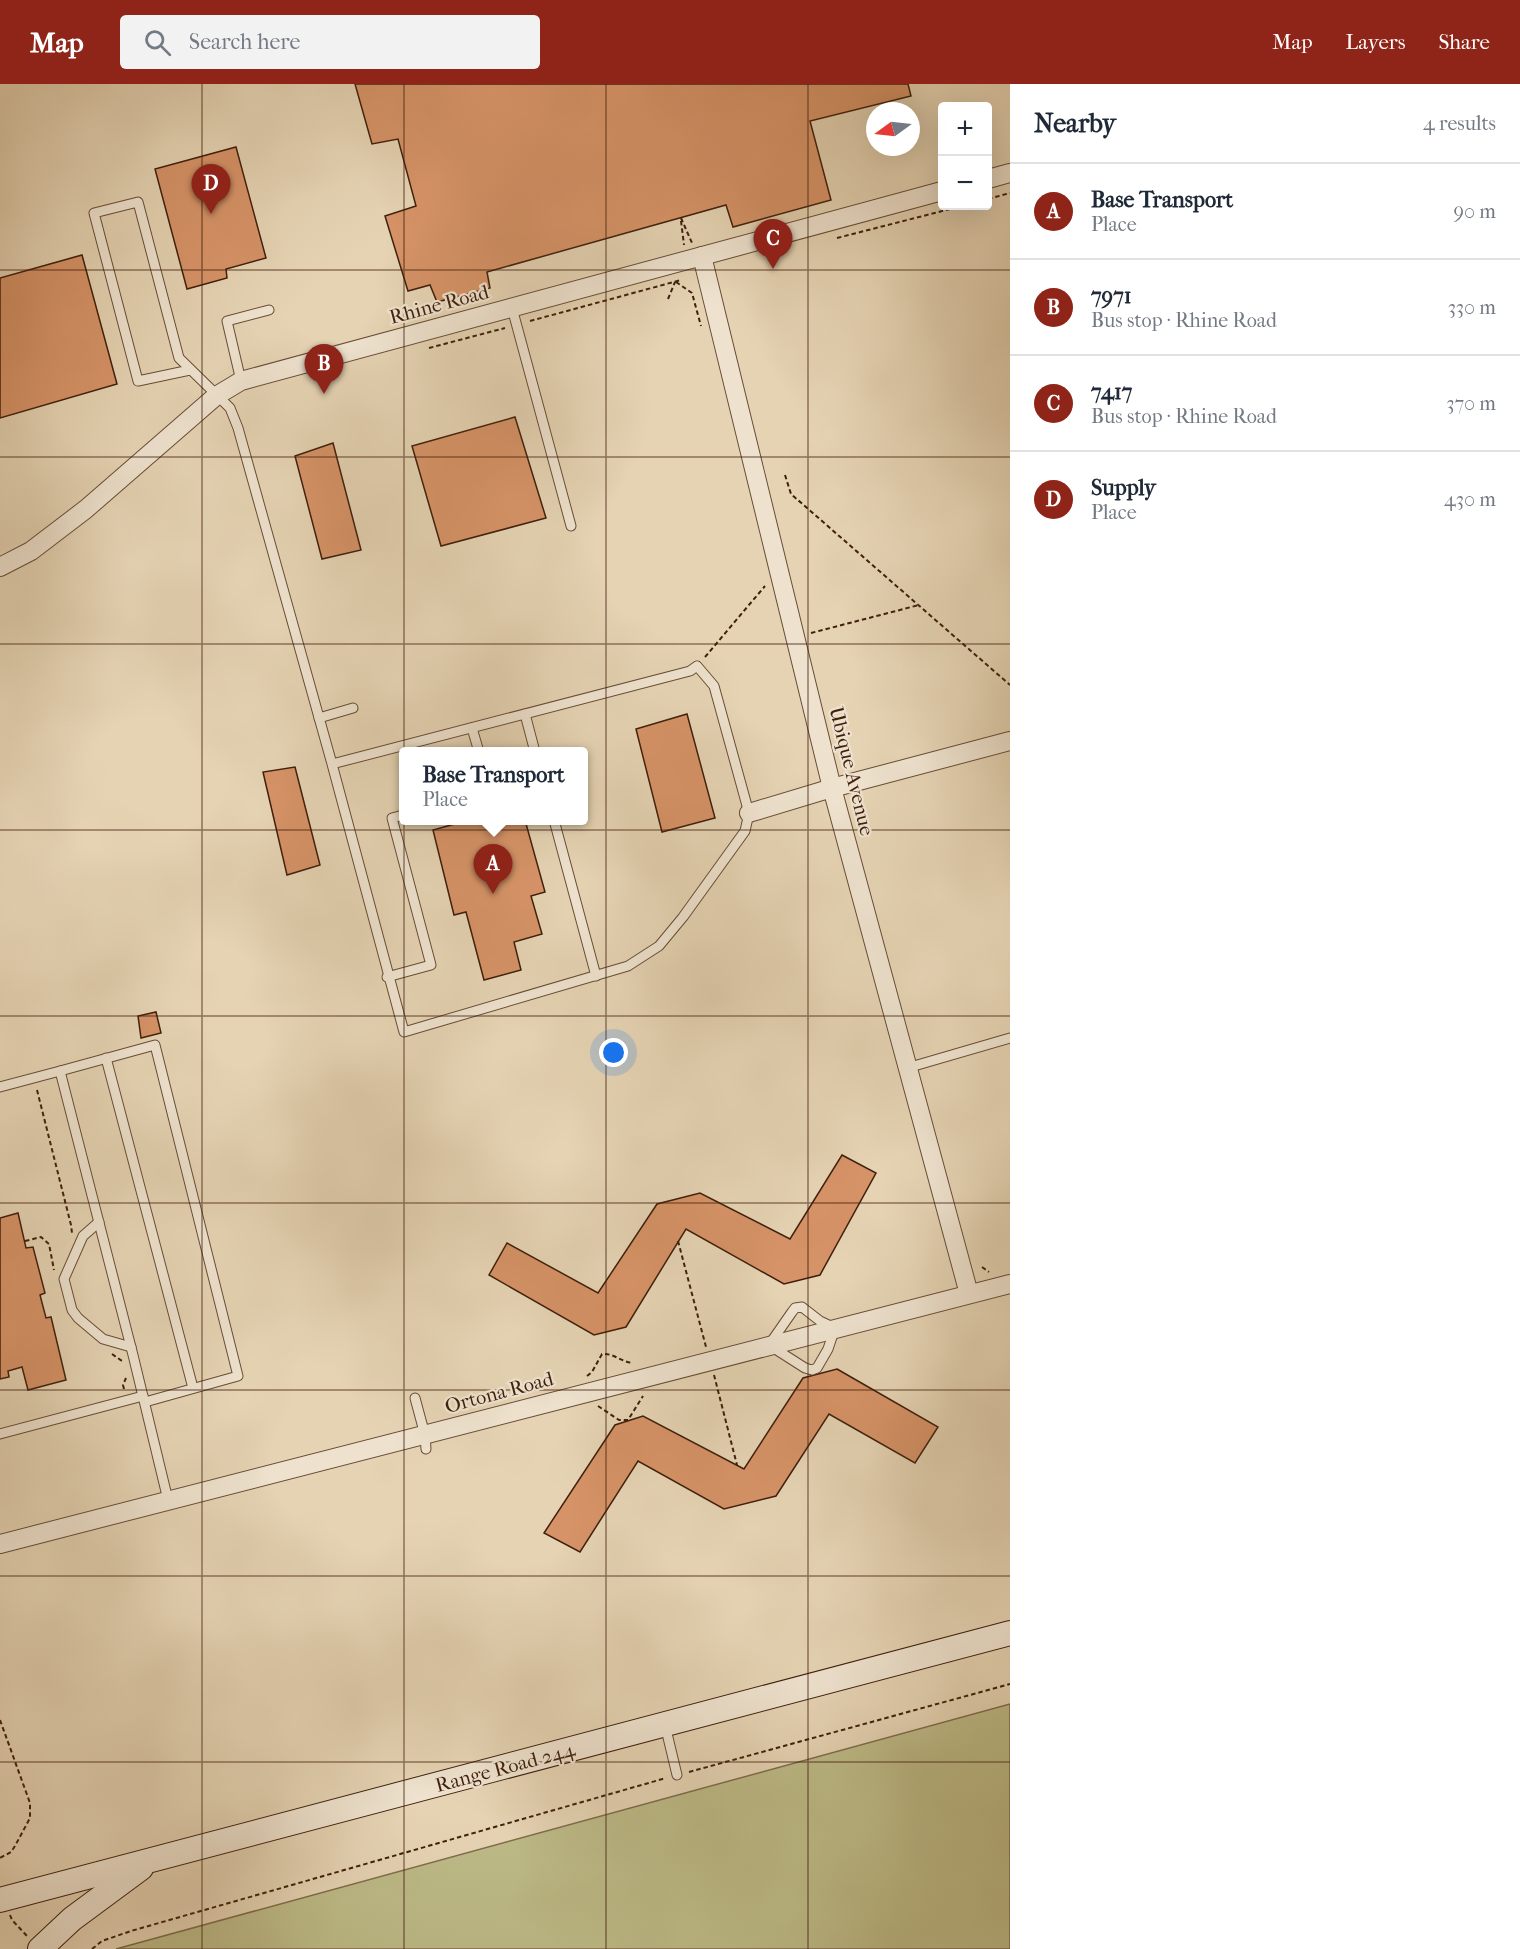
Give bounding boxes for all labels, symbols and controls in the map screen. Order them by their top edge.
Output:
search box [120,15,540,69]
text: Map [30,26,84,59]
icon: search [141,26,174,59]
text: Search here [189,29,300,55]
text: Map [1272,30,1313,54]
text: Layers [1346,30,1405,54]
text: Share [1438,30,1490,54]
north arrow [866,102,920,156]
map controls [938,102,992,210]
button: + [938,102,992,156]
text: Nearby [1034,108,1116,139]
text: 4 results [1423,112,1496,135]
button: − [938,156,992,210]
pin: D [192,164,230,214]
text: Base Transport [1091,187,1233,213]
text: A [1047,200,1060,223]
text: 90 m [1454,200,1496,223]
text: Place [1091,213,1137,236]
pin: C [754,220,792,269]
street label: Rhine Road [387,280,492,329]
text: 7971 [1091,283,1132,309]
text: B [1047,296,1060,319]
text: 330 m [1448,296,1496,319]
text: Bus stop · Rhine Road [1091,309,1277,332]
pin: B [304,344,344,394]
text: 7417 [1091,379,1132,405]
text: C [1047,392,1060,415]
text: 370 m [1446,392,1496,415]
text: Bus stop · Rhine Road [1091,405,1277,428]
text: Supply [1091,475,1156,501]
text: D [1046,488,1061,511]
text: 430 m [1444,488,1496,511]
text: Place [1091,501,1137,524]
street label: Ubique Avenue [824,704,879,838]
popup [399,747,588,825]
text: Base Transport [422,762,565,788]
text: Place [422,788,468,811]
pin: A [474,844,512,894]
your location [599,1038,628,1067]
street label: Ortona Road [442,1367,557,1418]
street label: Range Road 244 [433,1738,578,1797]

